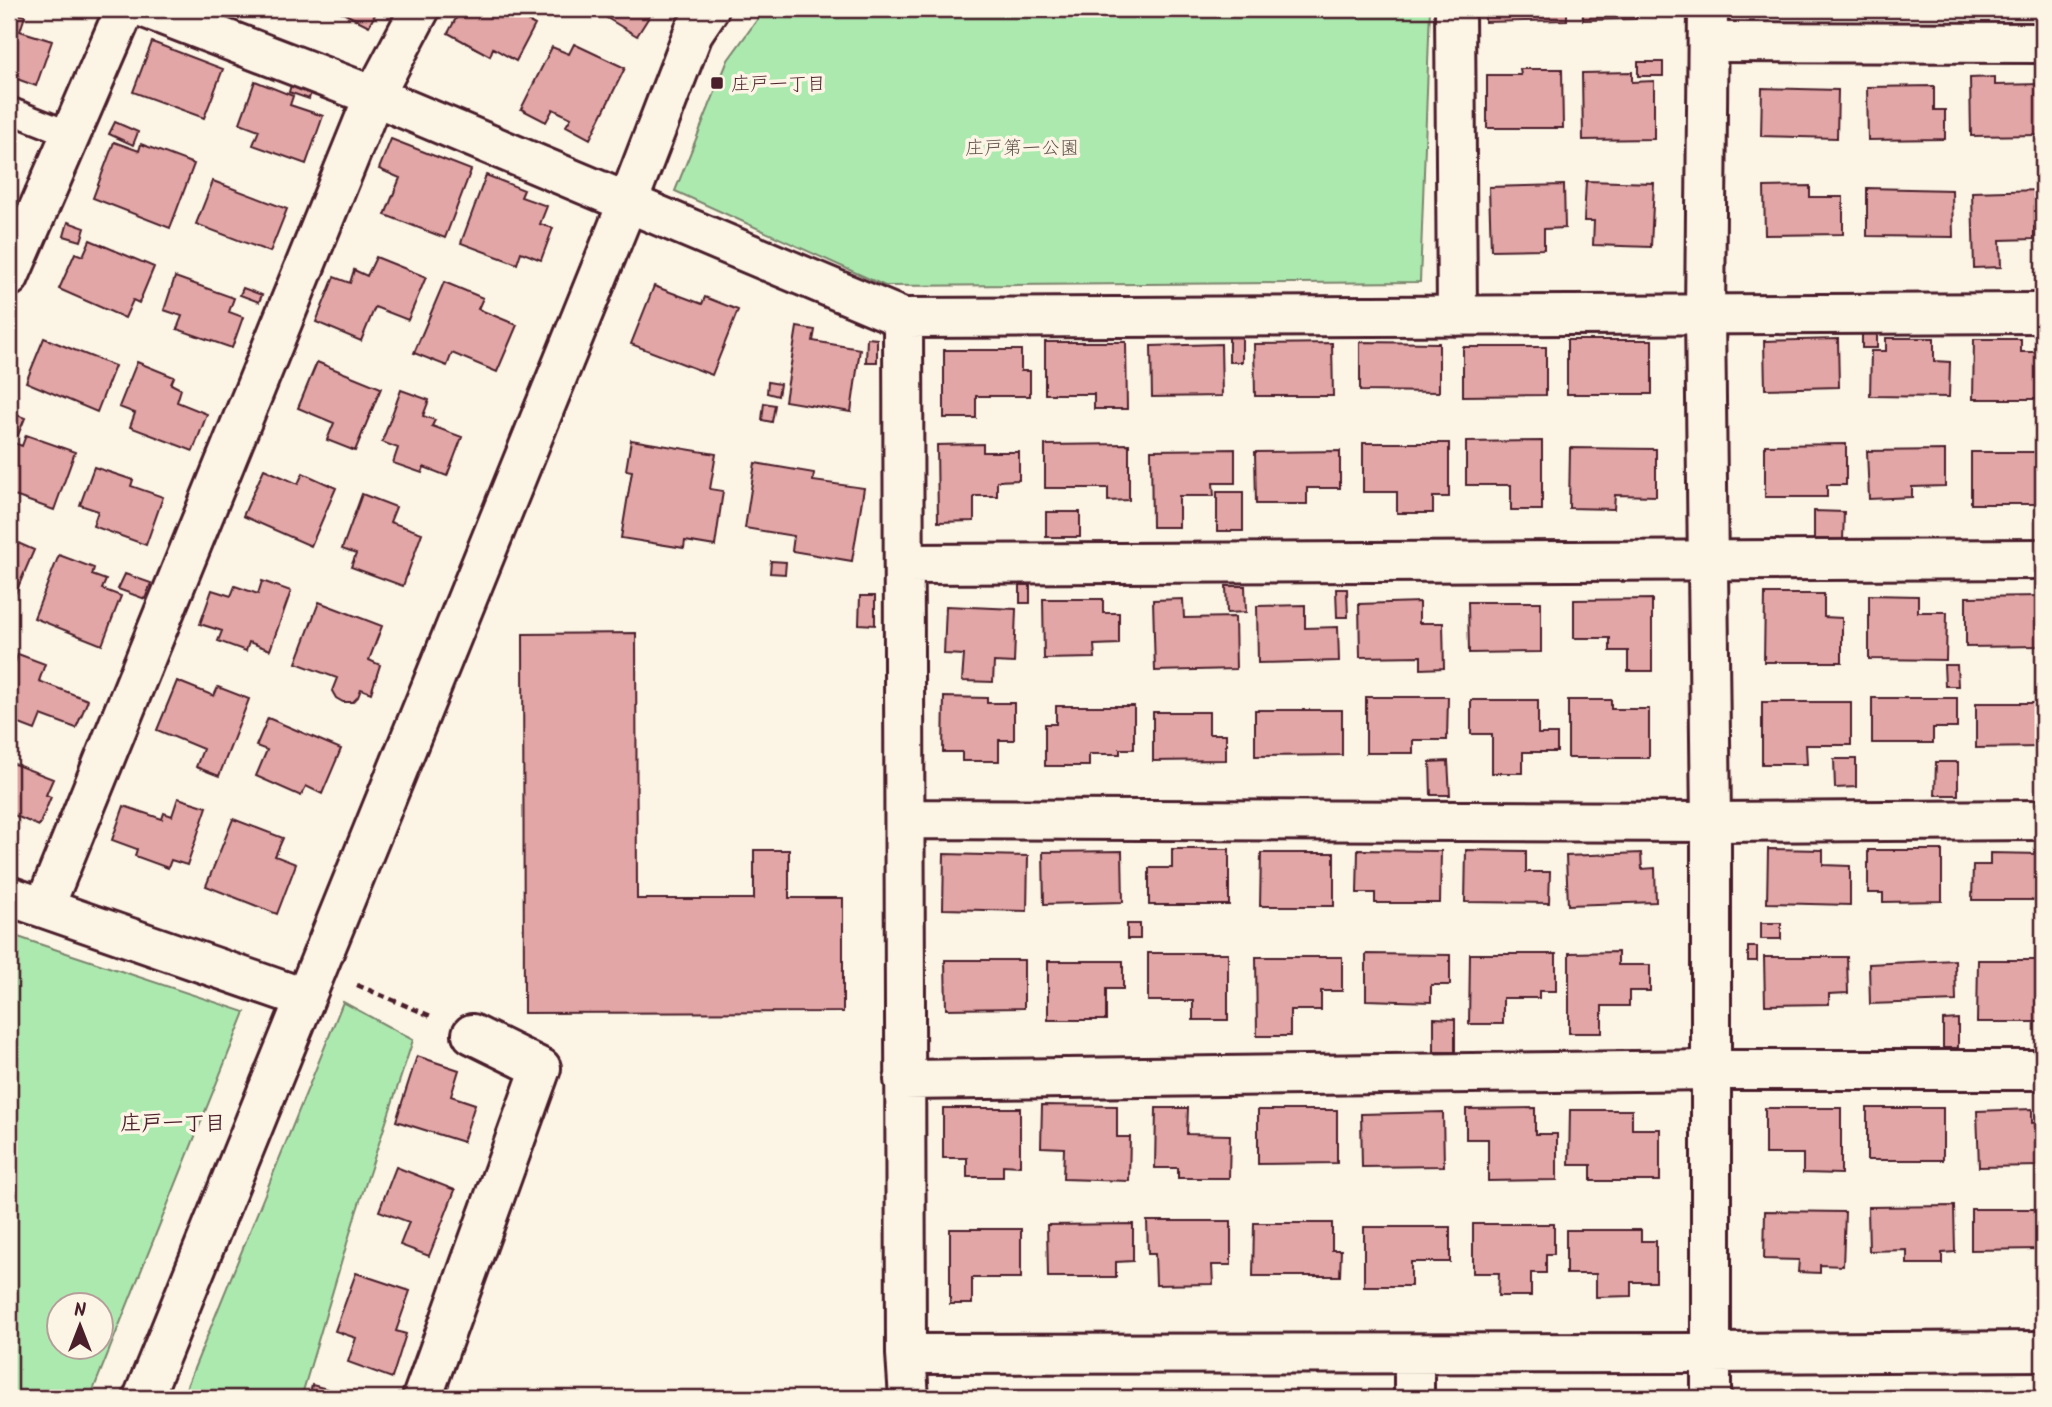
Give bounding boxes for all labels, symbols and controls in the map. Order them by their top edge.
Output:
place label: 庄戸一丁目 [731,70,826,100]
marker: 庄戸一丁目 [709,75,725,91]
park label: 庄戸第一公園 [965,134,1079,164]
district label: 庄戸一丁目 [121,1108,226,1141]
north arrow [46,1292,116,1362]
text: N [74,1296,86,1326]

